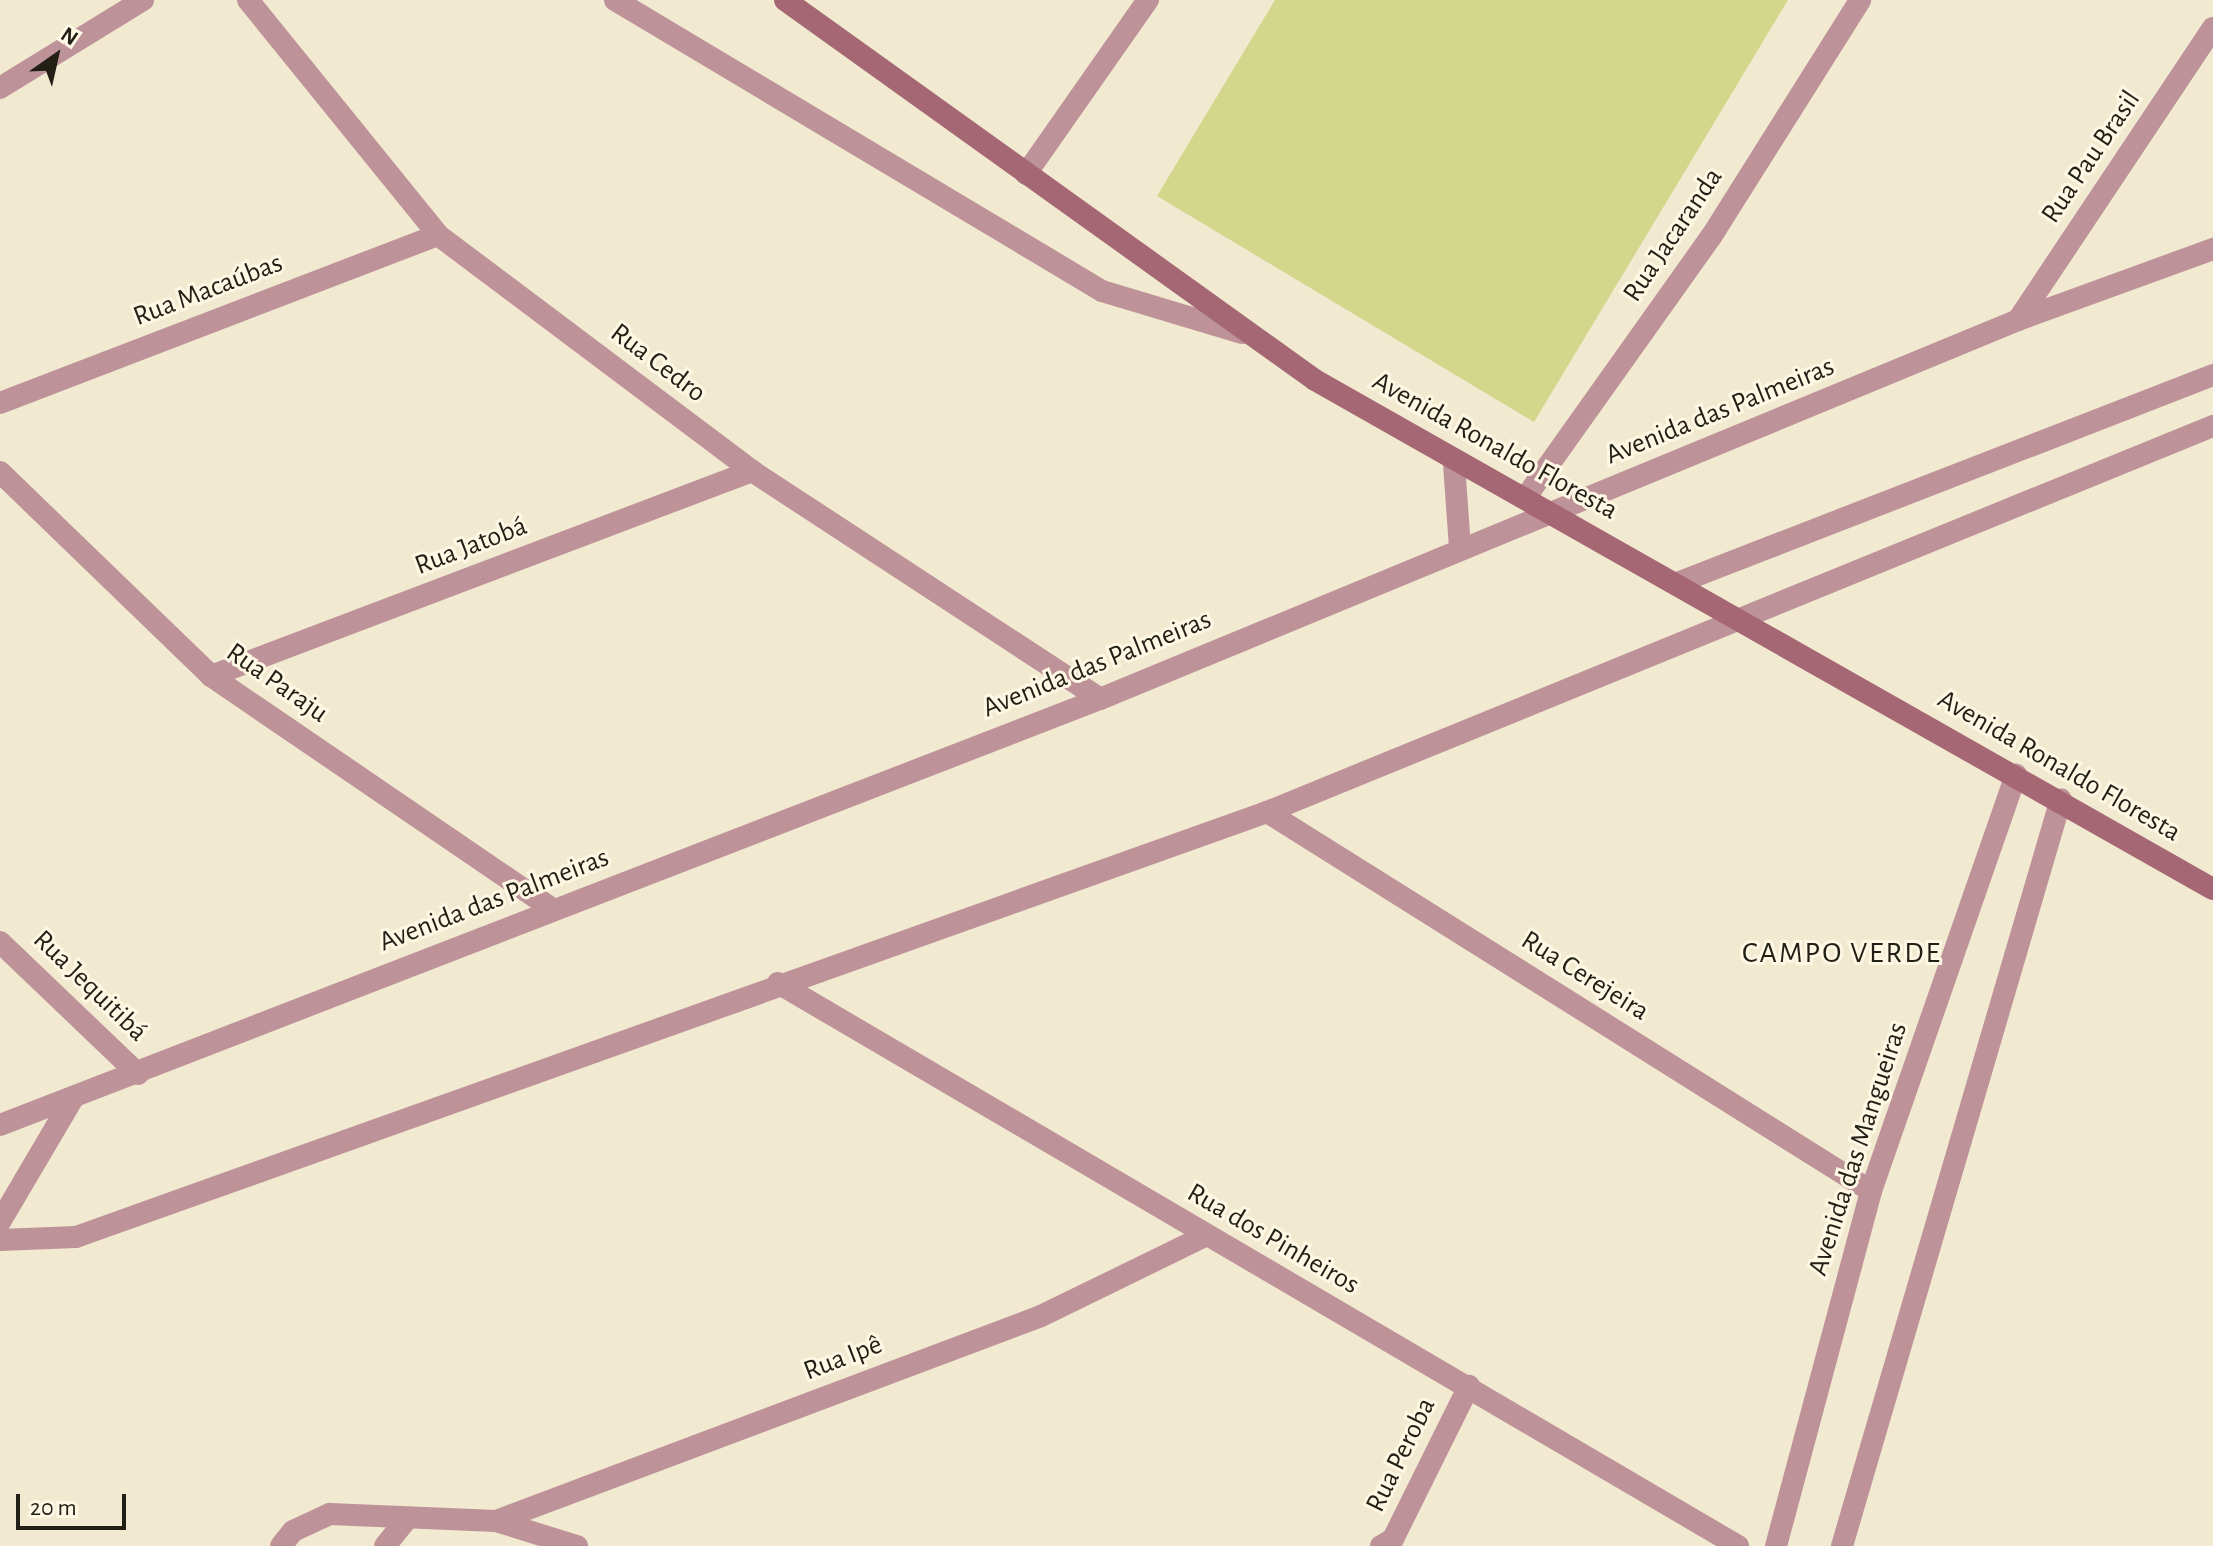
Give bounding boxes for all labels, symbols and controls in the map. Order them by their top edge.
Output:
north arrow [16,16,96,96]
text: N [57,23,82,49]
street label: Rua Pau Brasil [2034,84,2148,230]
street label: Rua Jacaranda [1616,162,1730,308]
street label: Rua Macaúbas [129,246,287,334]
street label: Rua Cedro [604,316,712,410]
street label: Avenida das Palmeiras [1601,350,1839,472]
street label: Avenida Ronaldo Floresta [1367,365,1623,527]
street label: Rua Jatobá [410,509,532,583]
street label: Avenida das Palmeiras [978,603,1216,725]
street label: Rua Paraju [220,636,334,730]
street label: Avenida Ronaldo Floresta [1931,683,2187,849]
street label: Avenida das Palmeiras [374,841,614,959]
street label: Rua Jequitibá [26,923,154,1049]
street label: Rua Cerejeira [1515,923,1655,1029]
district label: CAMPO VERDE [1742,935,1942,971]
street label: Avenida das Mangueiras [1801,1018,1915,1280]
street label: Rua dos Pinheiros [1181,1176,1365,1302]
street label: Rua Ipê [799,1328,887,1388]
street label: Rua Peroba [1359,1392,1443,1518]
scale bar [20,1478,130,1528]
text: 20 m [30,1496,77,1520]

